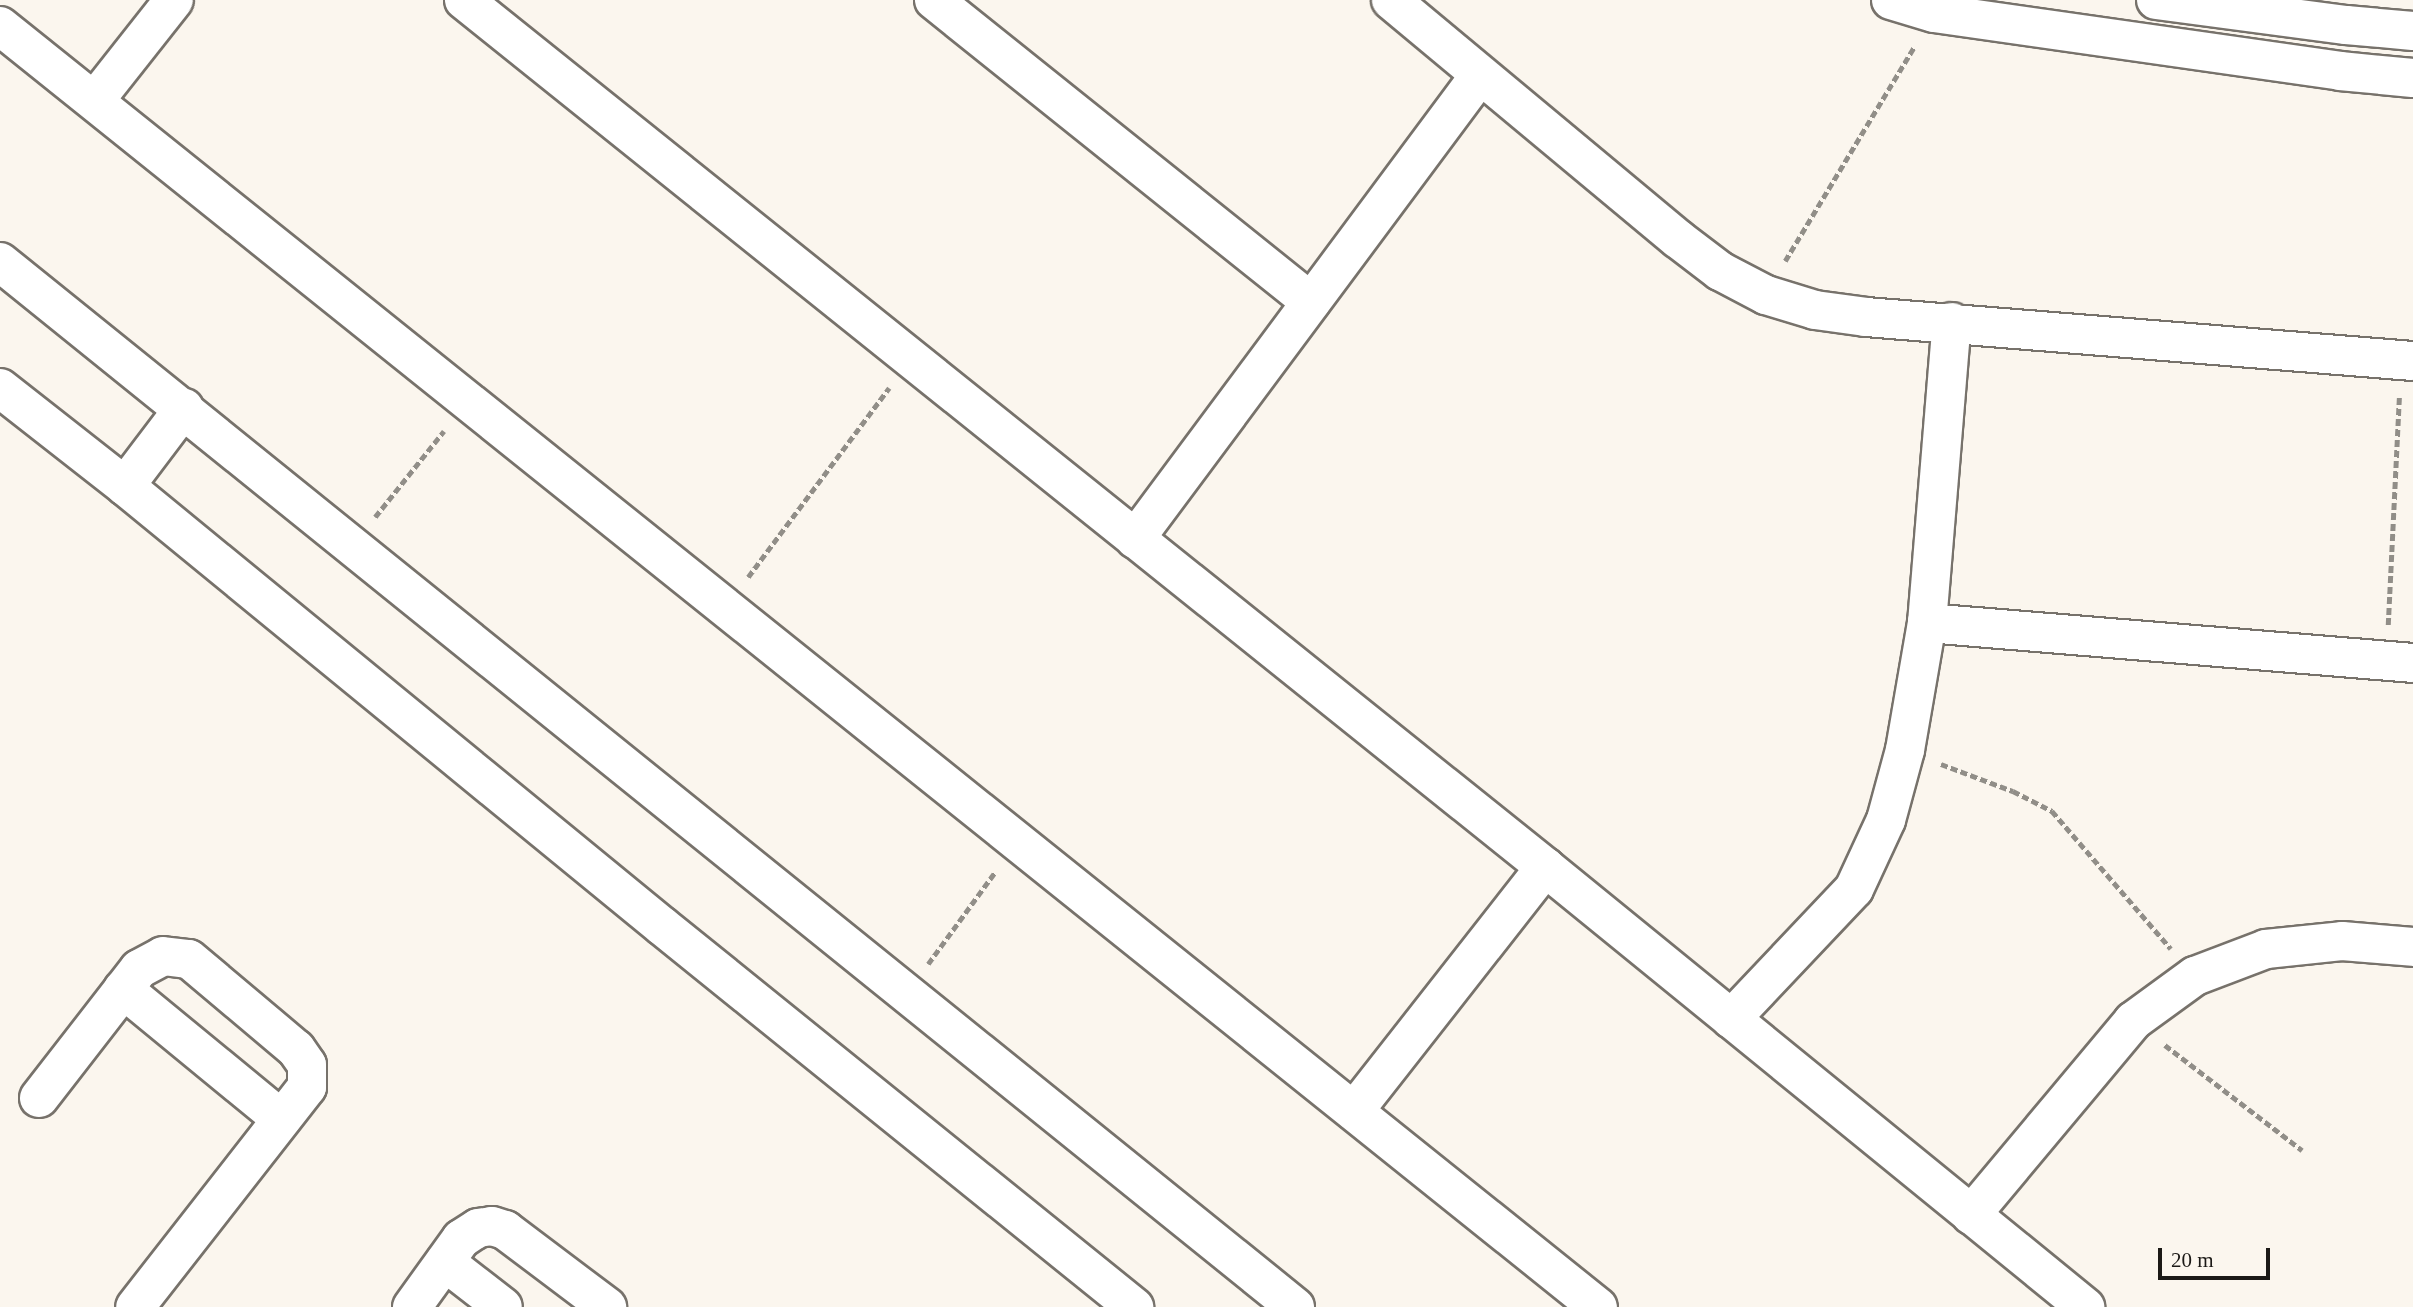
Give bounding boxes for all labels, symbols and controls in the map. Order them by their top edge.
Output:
scale bar [2161,1234,2273,1278]
text: 20 m [2171,1248,2214,1272]

